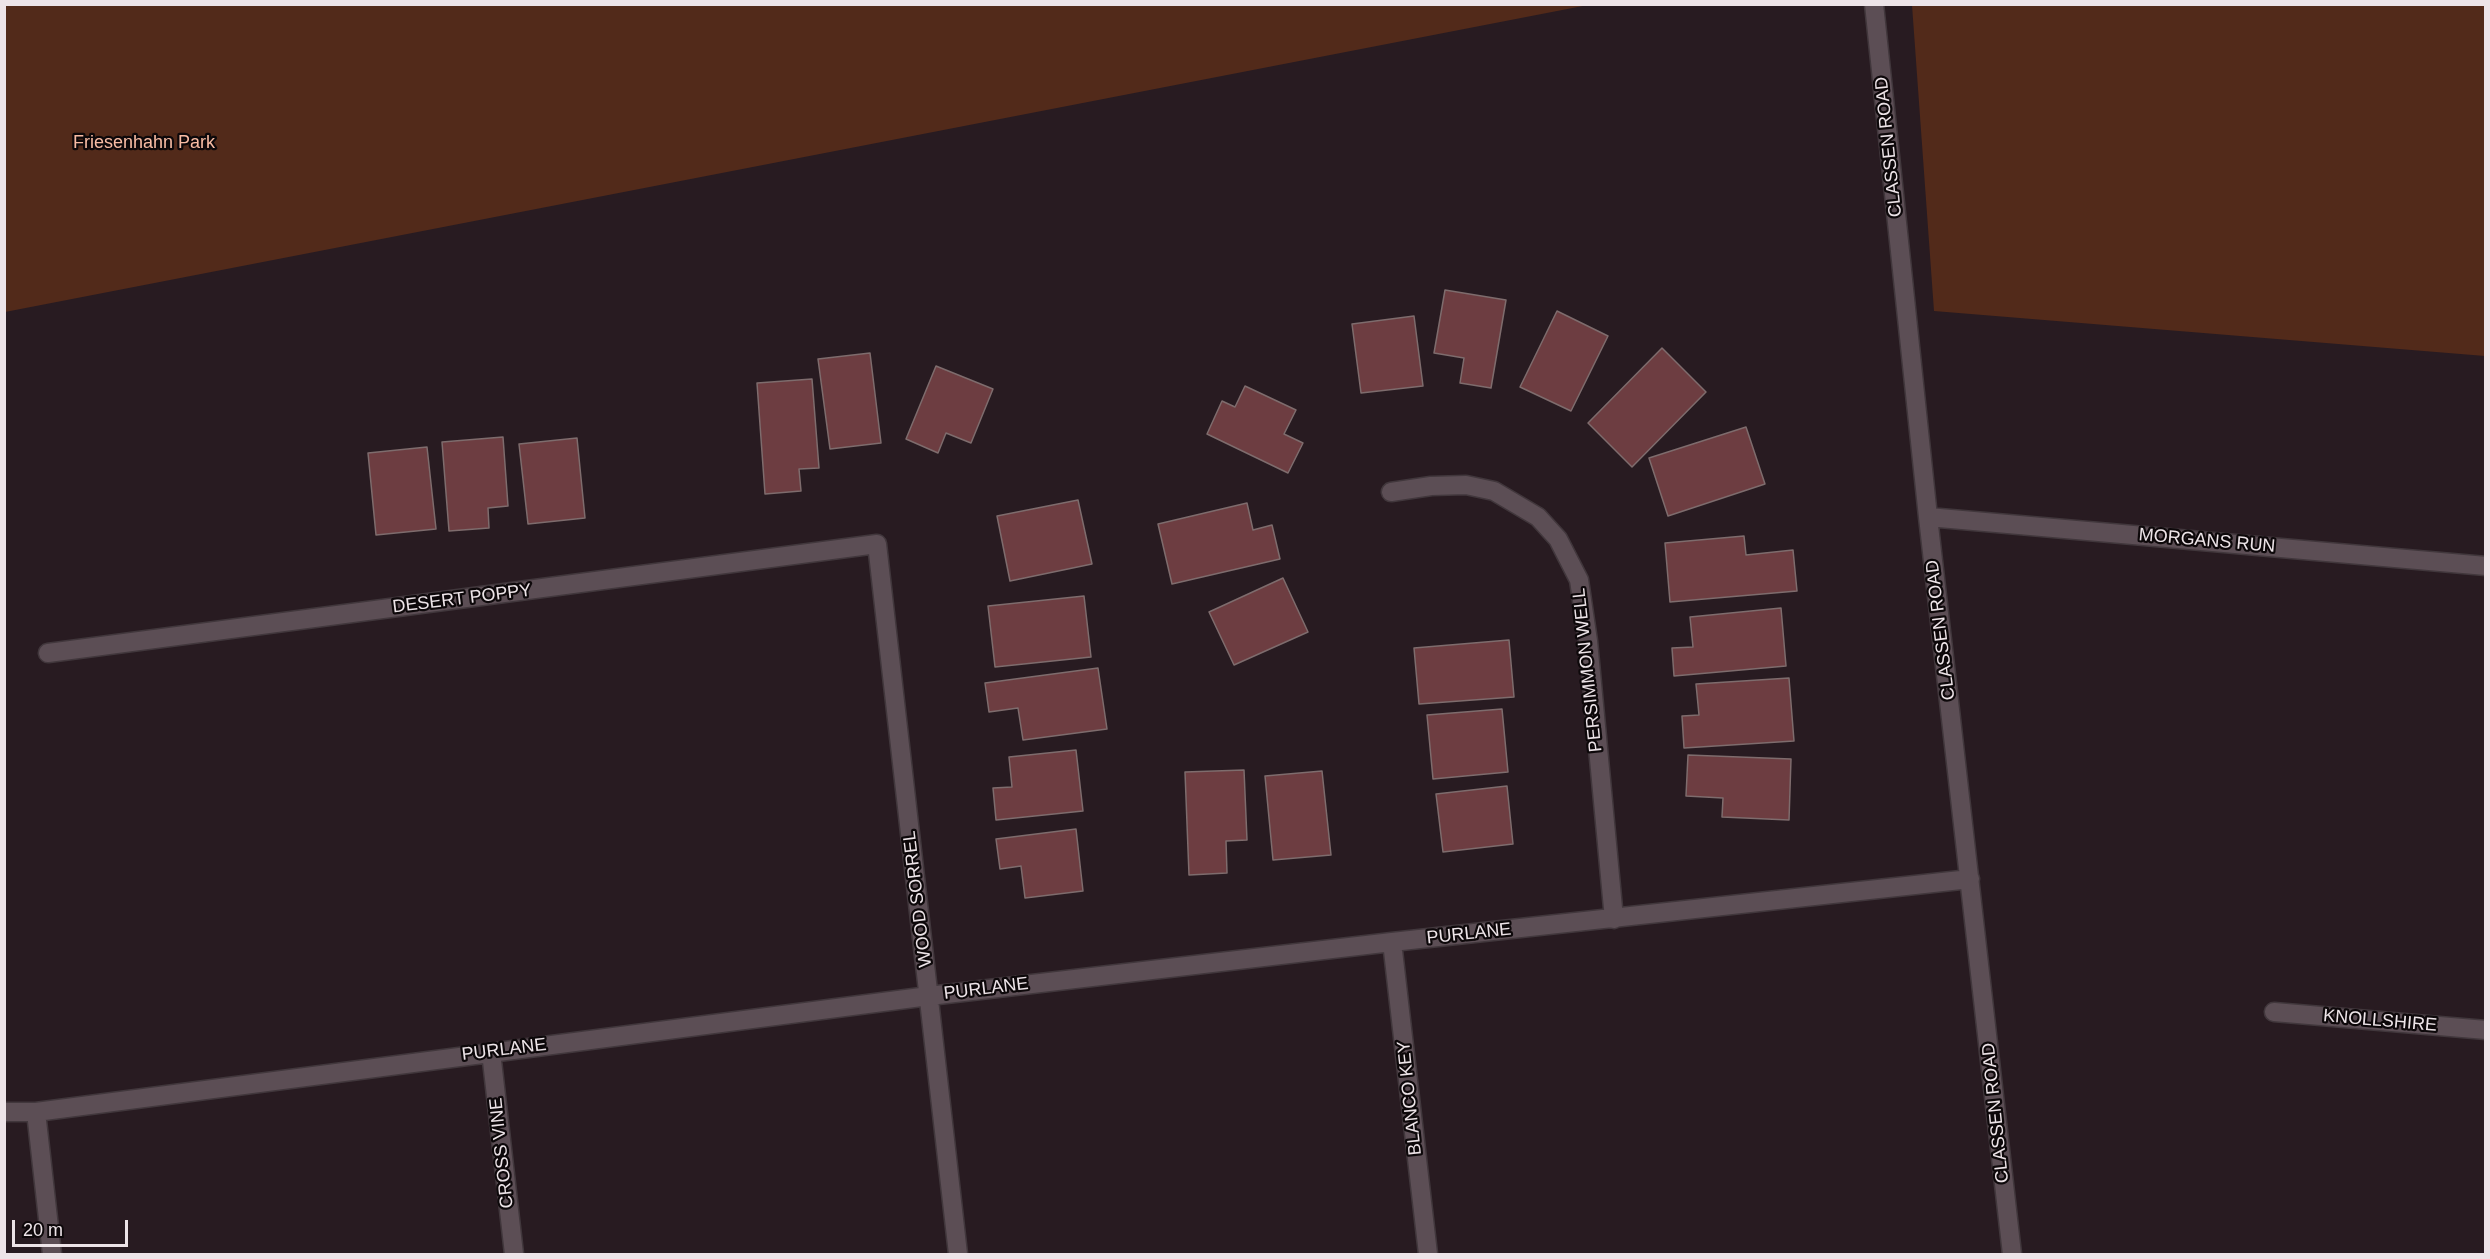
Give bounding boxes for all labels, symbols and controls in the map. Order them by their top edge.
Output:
street label: CLASSEN ROAD [1871,76,1907,218]
park label: Friesenhahn Park [73,132,215,154]
street label: MORGANS RUN [2138,524,2276,558]
street label: CLASSEN ROAD [1922,559,1960,701]
street label: DESERT POPPY [391,580,533,618]
street label: PERSIMMON WELL [1569,587,1607,753]
street label: WOOD SORREL [899,830,937,968]
street label: PURLANE [1426,919,1512,949]
street label: PURLANE [942,973,1030,1005]
street label: KNOLLSHIRE [2322,1005,2438,1037]
street label: PURLANE [460,1034,548,1066]
street label: BLANCO KEY [1393,1040,1427,1156]
street label: CLASSEN ROAD [1978,1042,2014,1184]
street label: CROSS VINE [485,1097,519,1209]
scale bar [15,1208,130,1246]
text: 20 m [23,1220,63,1240]

